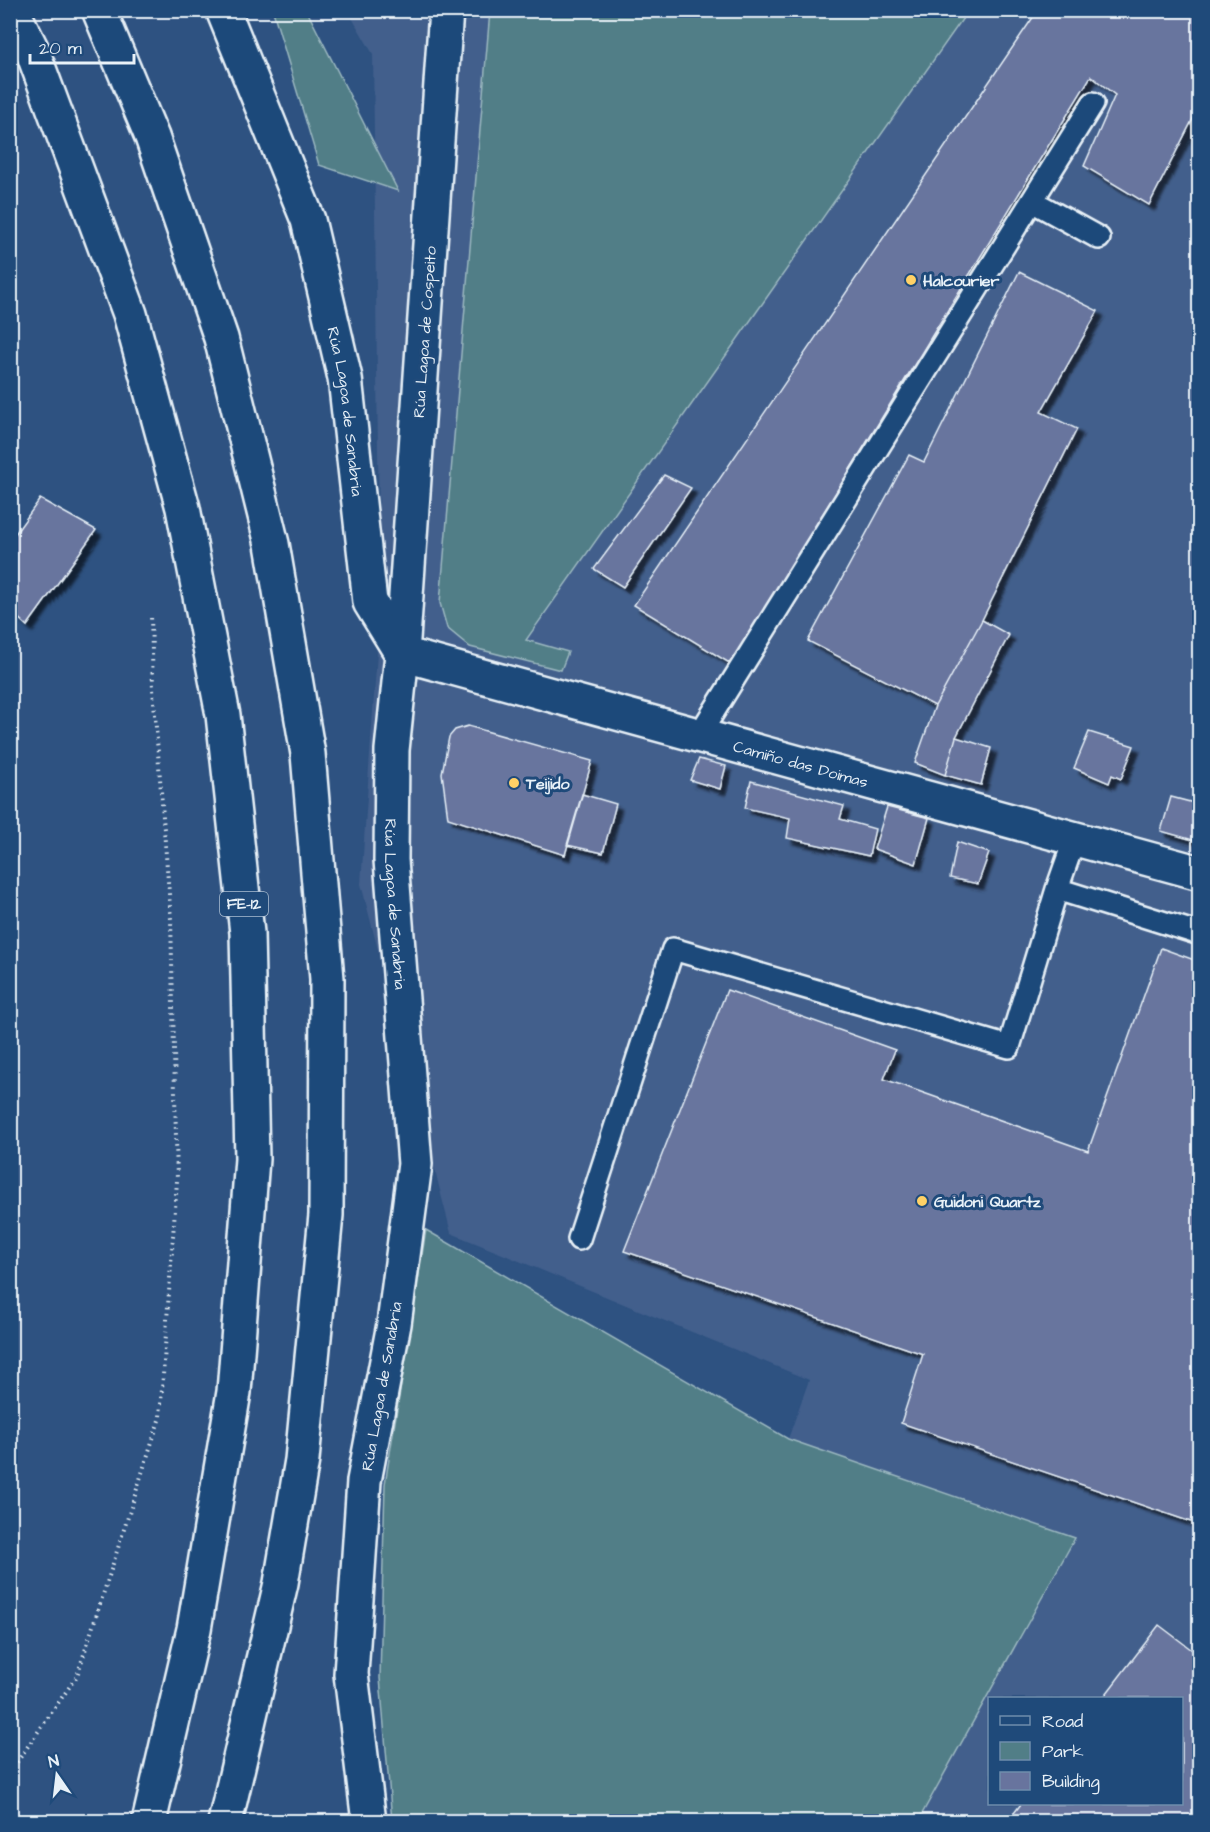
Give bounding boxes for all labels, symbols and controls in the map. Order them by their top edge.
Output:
scale bar [30,27,134,65]
text: 20 m [39,36,82,61]
street label: Rúa Lagoa de Cospeito [408,245,443,419]
place label: Halcourier [923,270,1000,292]
marker: Halcourier [904,273,918,287]
street label: Rúa Lagoa de Sanabria [321,325,368,497]
street label: Camiño das Doimas [731,735,870,793]
place label: Teijido [525,773,571,795]
marker: Teijido [507,776,521,790]
street label: Rúa Lagoa de Sanabria [379,818,411,990]
road number: FE-12 [220,892,268,916]
place label: Guidoni Quartz [934,1191,1042,1213]
marker: Guidoni Quartz [915,1194,929,1208]
street label: Rúa Lagoa de Sanabria [356,1300,409,1473]
legend [988,1697,1183,1805]
text: Road [1042,1709,1083,1734]
text: Park [1042,1739,1084,1764]
north arrow [27,1745,87,1805]
text: N [46,1750,61,1773]
text: Building [1042,1769,1100,1795]

